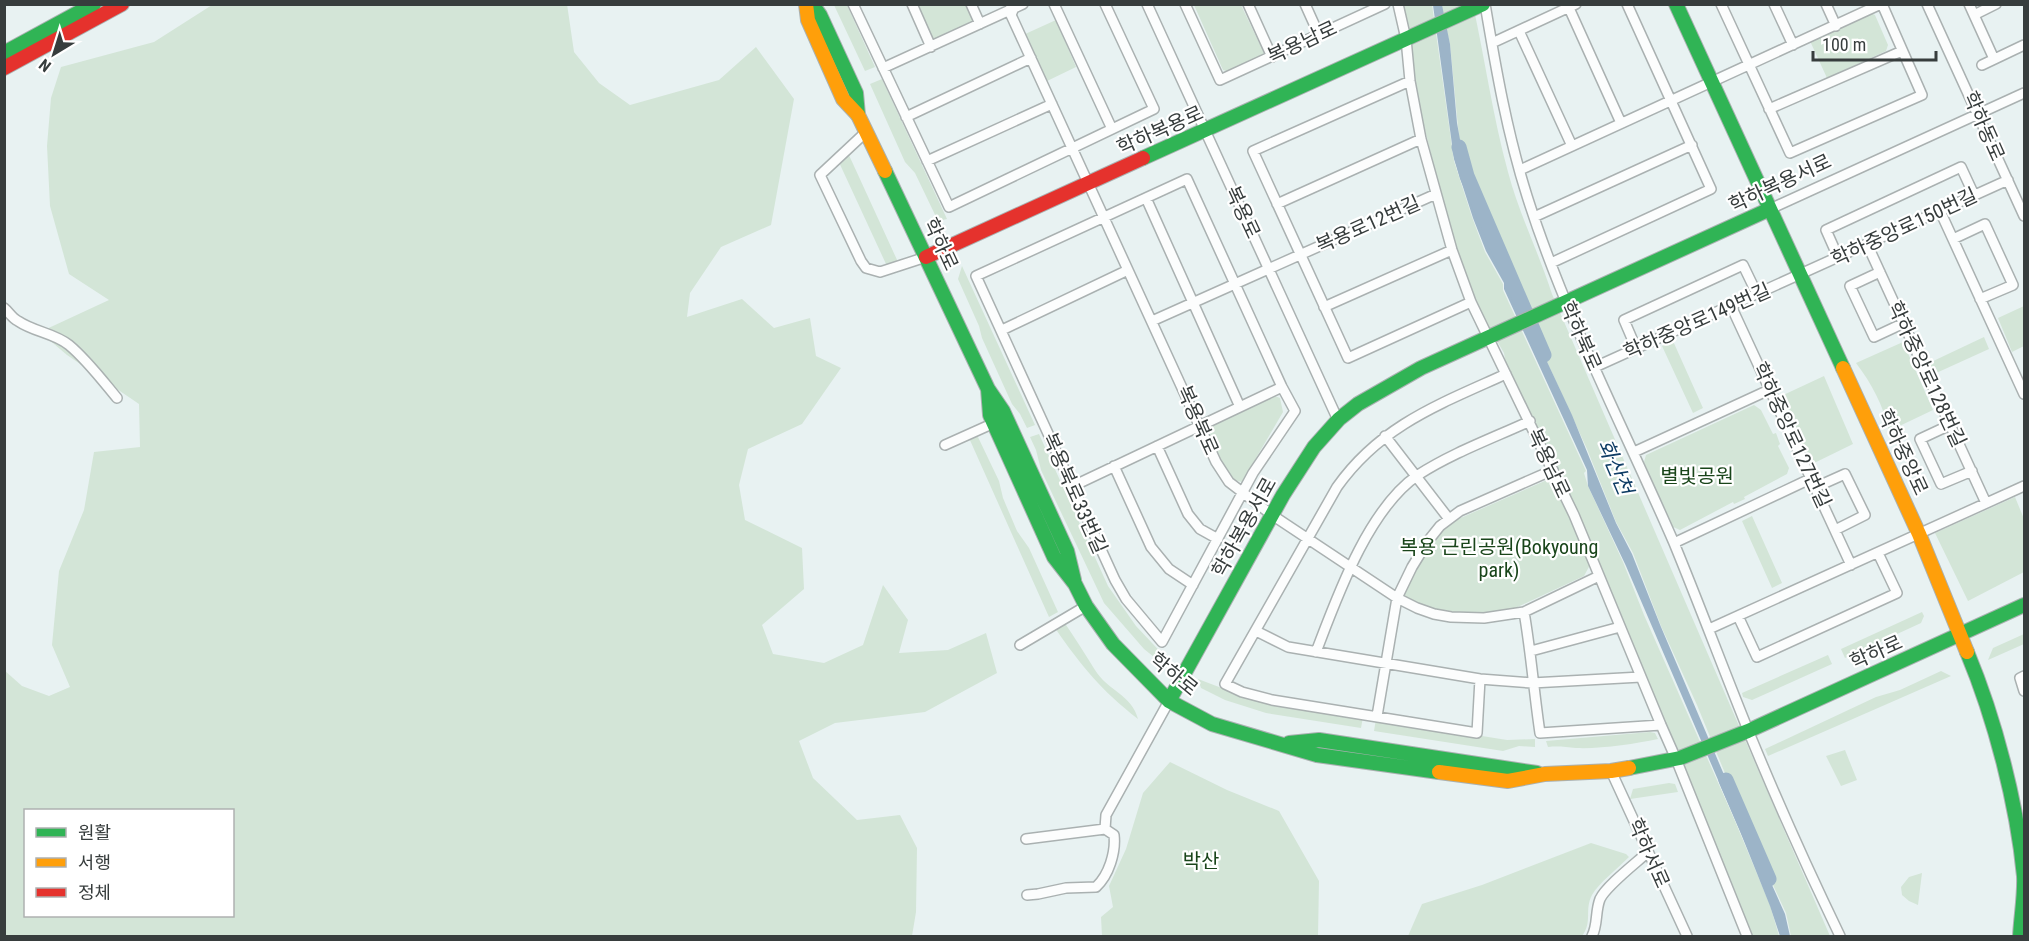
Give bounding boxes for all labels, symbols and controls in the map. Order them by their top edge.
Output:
street label: 복용남로 [1264,16,1340,68]
north arrow [24,24,84,84]
scale bar [1813,24,1936,62]
text: 100 m [1822,34,1866,55]
text: N [35,55,55,76]
street label: 학하동로 [1958,87,2010,165]
street label: 학하복용로 [1113,100,1207,160]
street label: 학하복용서로 [1725,149,1835,217]
street label: 복용로 [1220,182,1266,242]
street label: 학하중앙로150번길 [1827,183,1981,271]
street label: 복용로12번길 [1312,190,1424,258]
street label: 학하로 [918,214,964,274]
street label: 학하중앙로149번길 [1620,278,1774,364]
street label: 학하북로 [1555,297,1607,375]
street label: 학하중앙로128번길 [1883,297,1971,451]
street label: 학하중앙로127번길 [1748,358,1836,512]
street label: 복용북로 [1172,381,1224,459]
street label: 학하중앙로 [1873,405,1933,499]
street label: 복용남로 [1523,425,1575,501]
street label: 복용북로33번길 [1038,429,1112,557]
water label: 화산천 [1593,436,1638,501]
park label: 별빛공원 [1660,464,1734,488]
street label: 학하복용서로 [1207,473,1281,581]
park label: 복용 근린공원(Bokyoung park) [1400,535,1598,582]
street label: 학하로 [1846,630,1906,674]
street label: 학하로 [1145,647,1203,701]
legend [24,809,234,917]
street label: 학하서로 [1623,814,1675,892]
text: 원활 [78,822,111,843]
park label: 박산 [1183,849,1219,873]
text: 서행 [78,852,111,873]
text: 정체 [78,882,111,903]

